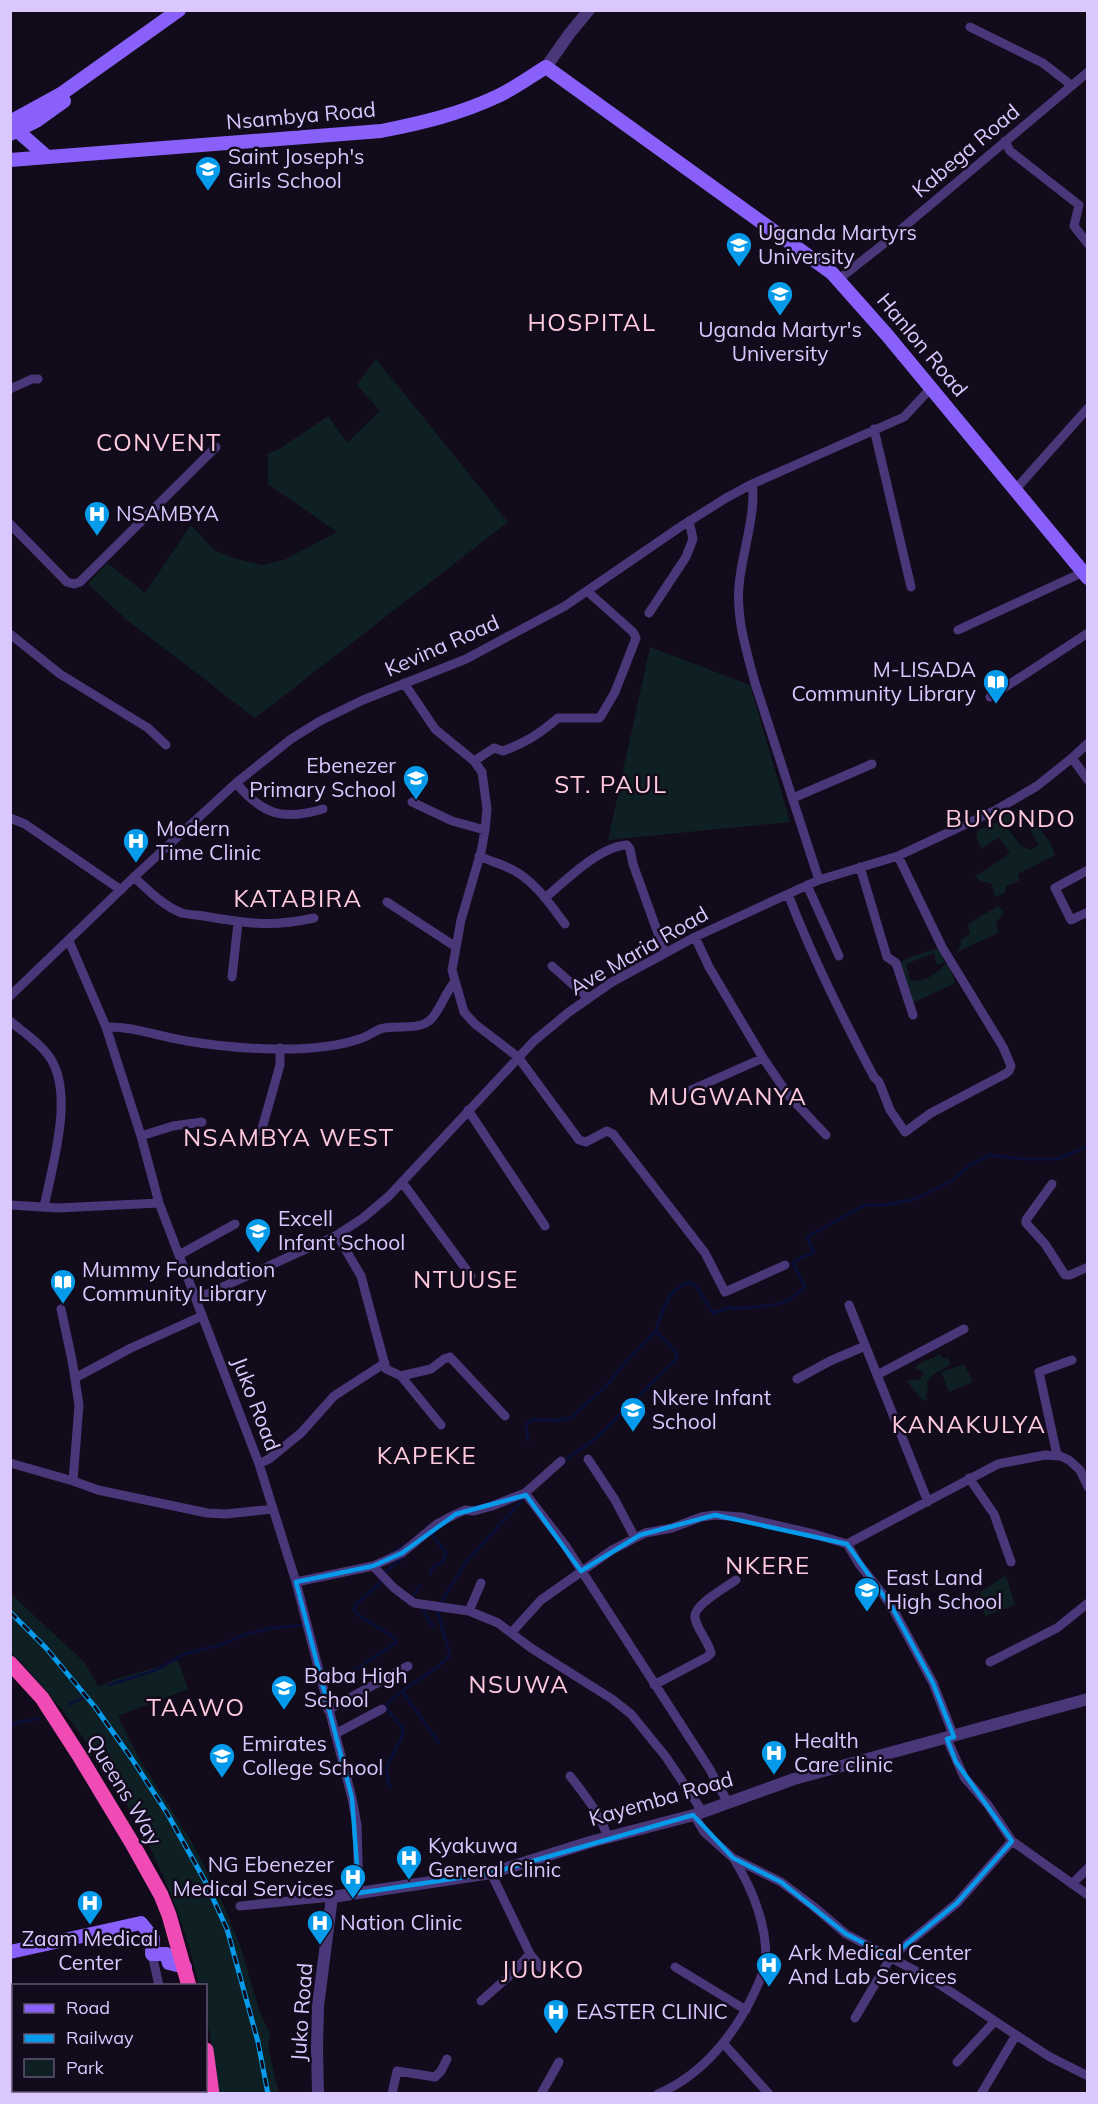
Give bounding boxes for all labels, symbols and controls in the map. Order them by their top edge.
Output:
street label: Nsambya Road [225,96,377,134]
street label: Kabega Road [906,98,1024,203]
place label: Saint Joseph's Girls School [228,143,365,193]
school or university icon: Saint Joseph's Girls School [193,154,223,192]
place label: Uganda Martyrs University [758,219,917,269]
school or university icon: Uganda Martyrs University [724,230,754,268]
school or university icon: Uganda Martyr's University [765,279,795,317]
street label: Hanlon Road [872,287,974,401]
district label: HOSPITAL [527,307,657,337]
place label: Uganda Martyr's University [698,316,862,366]
district label: CONVENT [96,427,222,457]
hospital icon: NSAMBYA [82,499,112,537]
place label: NSAMBYA [116,500,220,526]
street label: Kevina Road [380,608,503,682]
place label: M-LISADA Community Library [791,656,977,706]
library icon: M-LISADA Community Library [981,667,1011,705]
place label: Ebenezer Primary School [249,752,396,802]
school or university icon: Ebenezer Primary School [401,763,431,801]
district label: ST. PAUL [554,769,668,799]
district label: BUYONDO [946,803,1076,833]
place label: Modern Time Clinic [156,815,261,865]
hospital icon: Modern Time Clinic [121,826,151,864]
district label: KATABIRA [233,883,363,913]
street label: Ave Maria Road [565,900,712,1000]
district label: MUGWANYA [648,1081,808,1111]
district label: NSAMBYA WEST [183,1122,395,1152]
place label: Excell Infant School [278,1205,405,1255]
school or university icon: Excell Infant School [243,1216,273,1254]
place label: Mummy Foundation Community Library [82,1256,275,1306]
district label: NTUUSE [413,1264,519,1294]
library icon: Mummy Foundation Community Library [48,1267,78,1305]
street label: Juko Road [227,1353,287,1454]
place label: Nkere Infant School [652,1384,771,1434]
school or university icon: Nkere Infant School [618,1395,648,1433]
district label: KANAKULYA [892,1409,1046,1439]
district label: KAPEKE [377,1440,477,1470]
district label: NKERE [725,1550,811,1580]
place label: East Land High School [886,1564,1002,1614]
school or university icon: East Land High School [852,1575,882,1613]
place label: Baba High School [304,1662,408,1712]
district label: NSUWA [469,1669,569,1699]
school or university icon: Baba High School [269,1673,299,1711]
district label: TAAWO [147,1692,245,1722]
place label: Health Care clinic [794,1727,893,1777]
street label: Queens Way [81,1729,168,1850]
place label: Emirates College School [242,1730,383,1780]
hospital icon: Health Care clinic [759,1738,789,1776]
school or university icon: Emirates College School [207,1741,237,1779]
street label: Kayemba Road [586,1765,736,1831]
place label: Kyakuwa General Clinic [428,1832,561,1882]
hospital icon: Kyakuwa General Clinic [394,1843,424,1881]
place label: NG Ebenezer Medical Services [173,1851,334,1901]
hospital icon: NG Ebenezer Medical Services [338,1862,368,1900]
hospital icon: Zaam Medical Center [75,1888,105,1926]
hospital icon: Nation Clinic [305,1908,335,1946]
place label: Nation Clinic [340,1909,462,1935]
place label: Zaam Medical Center [22,1925,158,1975]
place label: Ark Medical Center And Lab Services [788,1939,972,1989]
hospital icon: Ark Medical Center And Lab Services [754,1950,784,1988]
district label: JUUKO [501,1954,585,1984]
street label: Juko Road [285,1962,317,2062]
legend [12,1984,207,2092]
text: Road [66,1996,110,2019]
hospital icon: EASTER CLINIC [541,1997,571,2035]
place label: EASTER CLINIC [576,1998,728,2024]
text: Railway [66,2026,134,2049]
text: Park [66,2056,105,2079]

